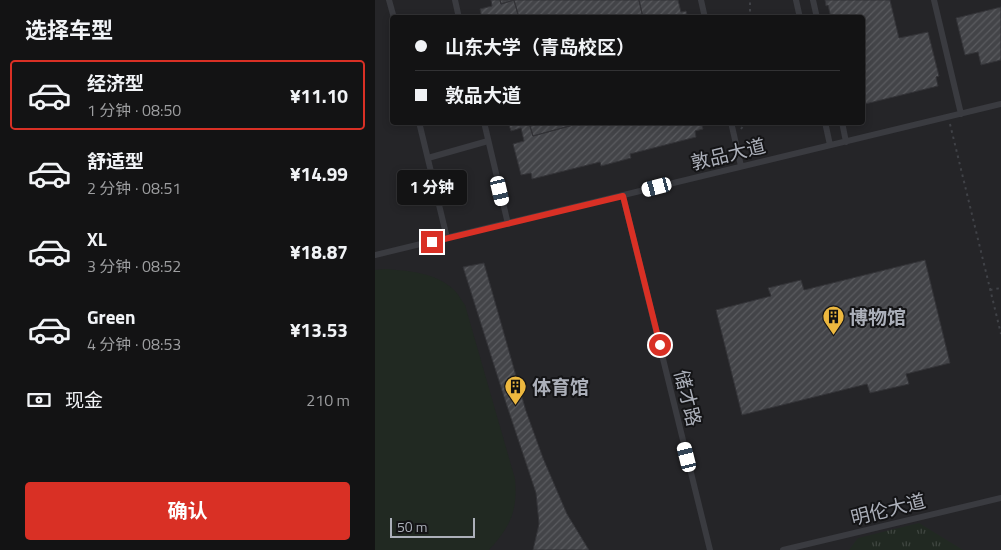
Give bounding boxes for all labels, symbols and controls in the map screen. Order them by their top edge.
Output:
text: 选择车型 [25,13,113,47]
text: 山东大学（青岛校区） [445,32,635,61]
text: 经济型 [87,68,144,97]
icon: car [27,73,72,118]
text: 敦品大道 [445,80,521,109]
text: ¥11.10 [290,81,348,110]
text: 1 分钟 · 08:50 [87,98,181,122]
street label: 敦品大道 [687,130,768,177]
text: 舒适型 [87,146,144,175]
icon: car [27,151,72,196]
text: ¥14.99 [290,159,348,188]
callout: 1 分钟 [397,170,467,204]
text: 1 分钟 [410,175,454,199]
car [489,175,510,207]
text: 2 分钟 · 08:51 [87,176,181,200]
car [640,176,673,198]
text: XL [87,224,107,253]
icon: car [27,229,72,274]
route end [421,231,443,253]
text: ¥18.87 [290,237,348,266]
text: 3 分钟 · 08:52 [87,254,181,278]
text: Green [87,302,136,331]
place label: 博物馆 [849,302,906,331]
building icon: 博物馆 [821,305,845,336]
icon: car [27,307,72,352]
text: ¥13.53 [290,315,348,344]
text: 4 分钟 · 08:53 [87,332,181,356]
route start [649,334,671,356]
street label: 储才路 [668,367,709,429]
place label: 体育馆 [532,372,589,401]
building icon: 体育馆 [504,375,528,406]
text: 现金 [65,385,103,414]
icon: cash [25,386,53,414]
text: 210 m [306,388,350,412]
car [676,441,697,473]
button: 确认 [25,482,350,540]
street label: 明伦大道 [847,485,928,532]
scale bar [390,515,475,538]
text: 50 m [397,516,427,537]

